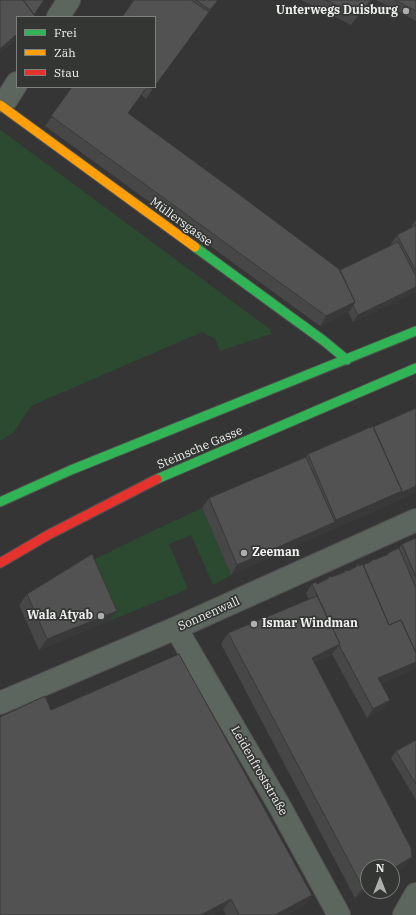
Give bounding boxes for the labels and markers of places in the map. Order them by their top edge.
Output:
place label: Unterwegs Duisburg [276,4,398,18]
marker: Unterwegs Duisburg [401,6,411,16]
place label: Zeeman [252,546,300,560]
marker: Zeeman [239,548,249,558]
place label: Wala Atyab [27,609,93,623]
marker: Wala Atyab [96,611,106,621]
place label: Ismar Windman [262,617,358,631]
marker: Ismar Windman [249,619,259,629]

